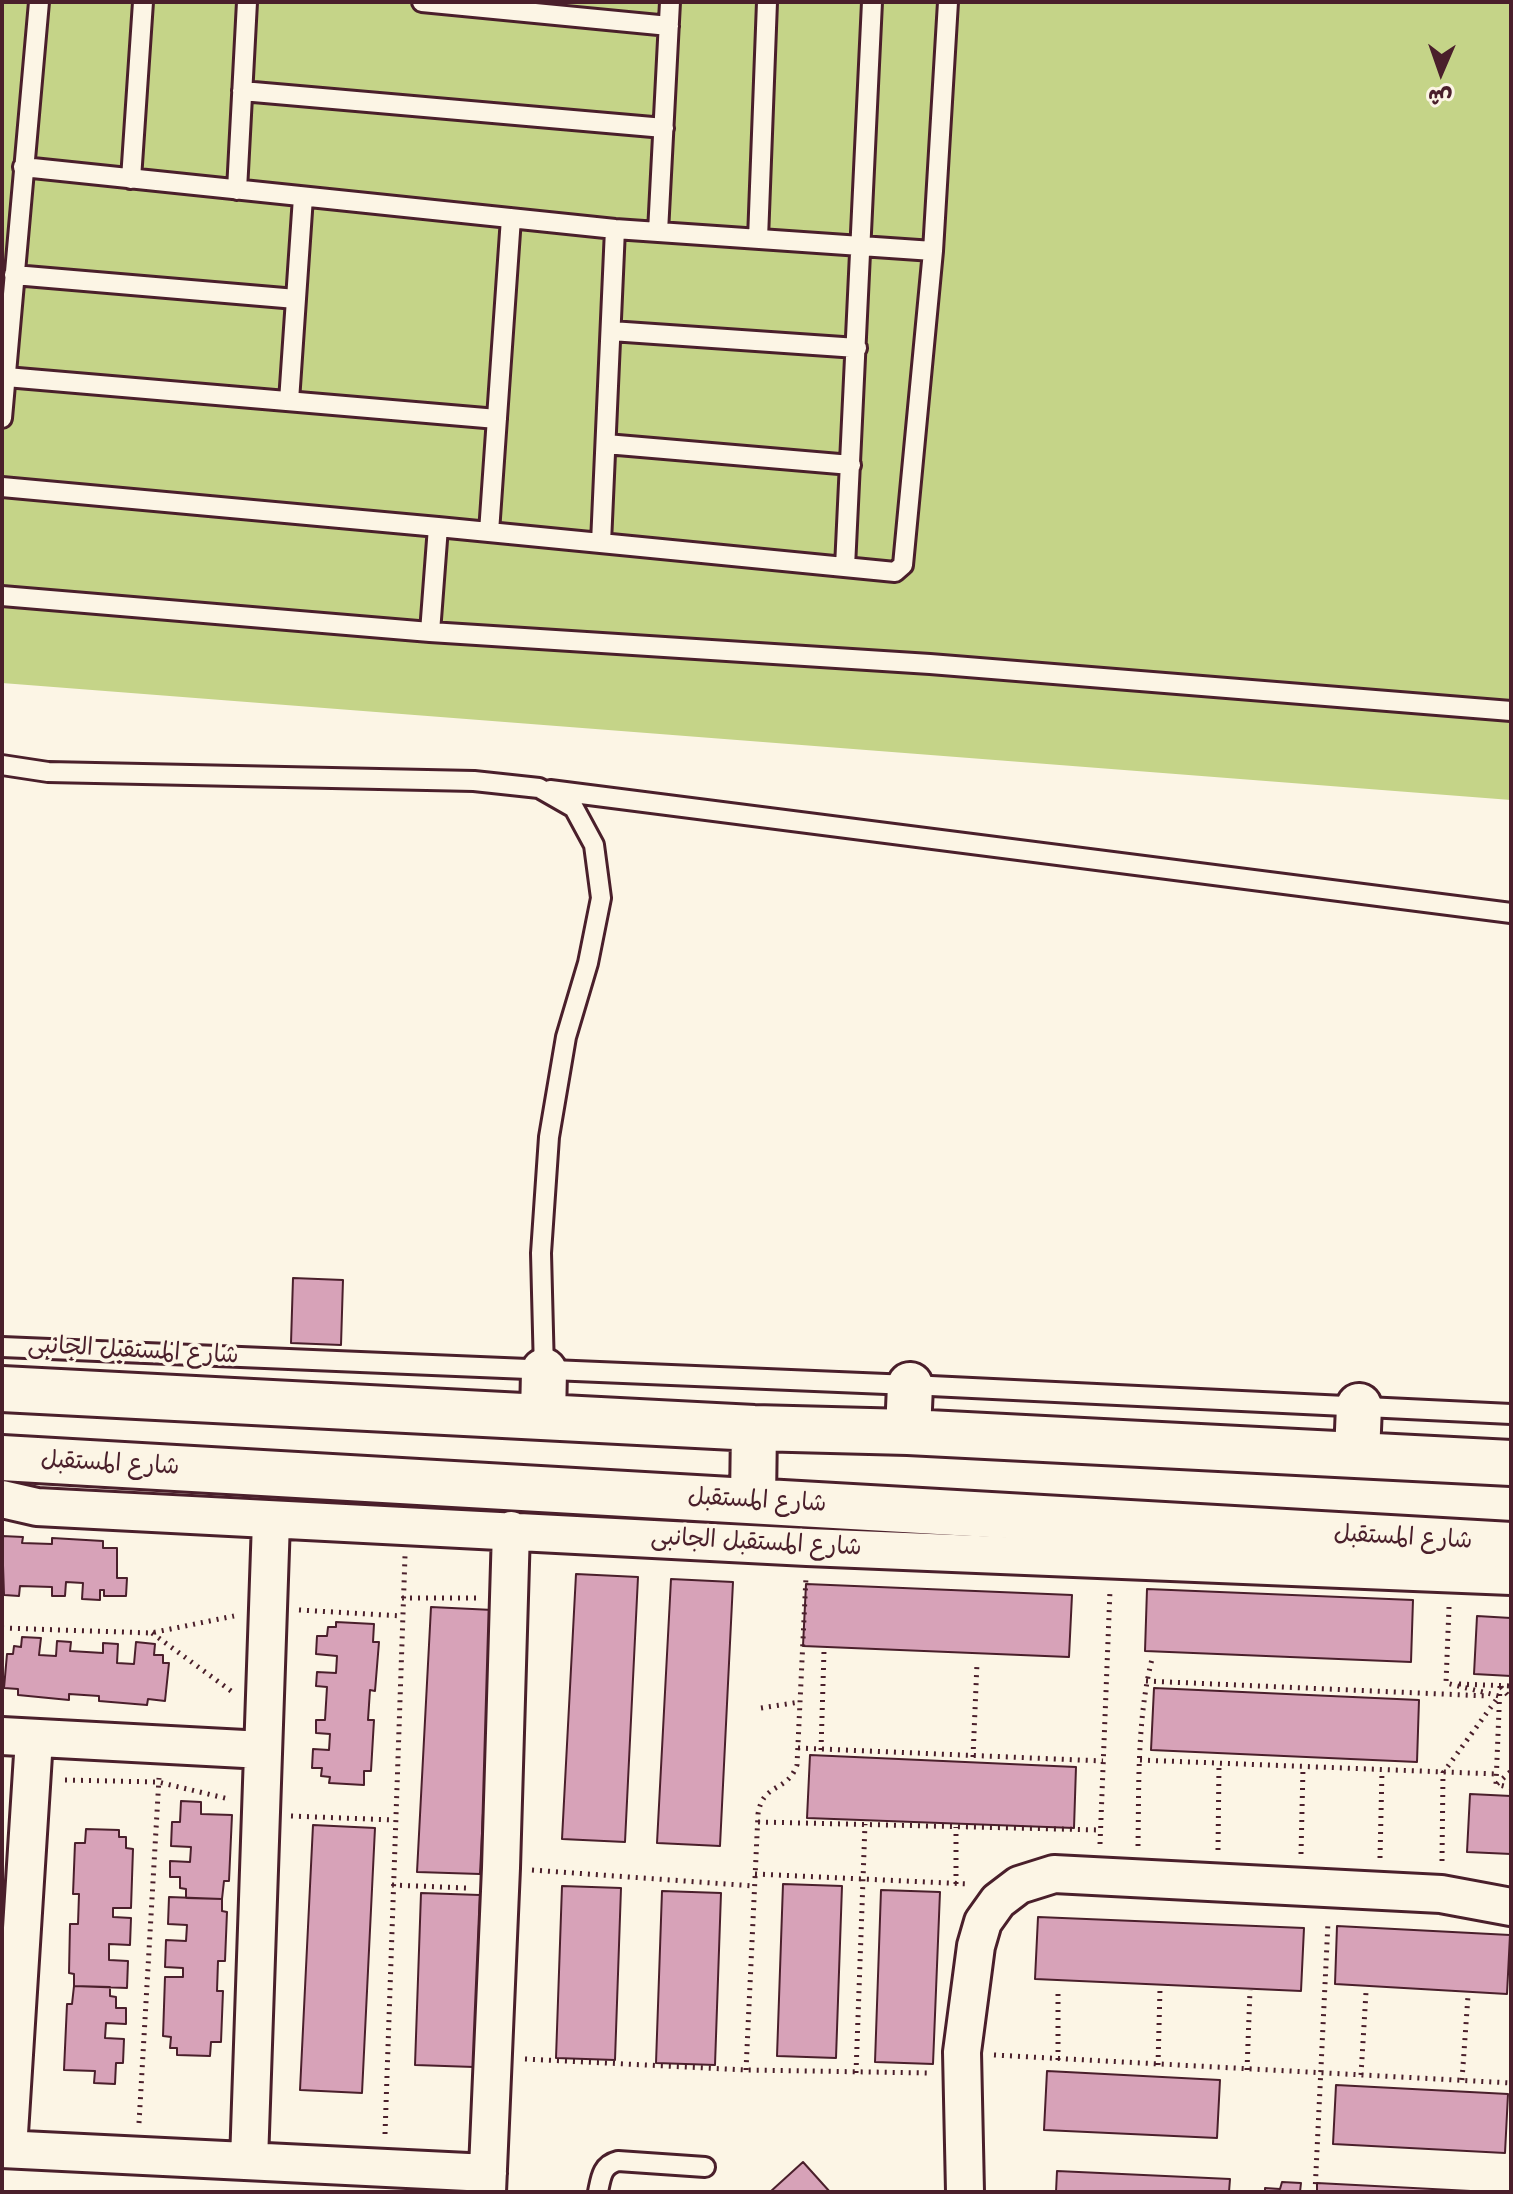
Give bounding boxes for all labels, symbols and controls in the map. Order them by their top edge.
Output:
north arrow [1401,32,1481,112]
text: ش [1428,83,1453,110]
street label: شارع المستقبل الجانبى [27,1331,239,1371]
street label: شارع المستقبل [40,1446,180,1482]
street label: شارع المستقبل [687,1483,827,1519]
street label: شارع المستقبل [1333,1520,1473,1556]
street label: شارع المستقبل الجانبى [650,1523,862,1563]

